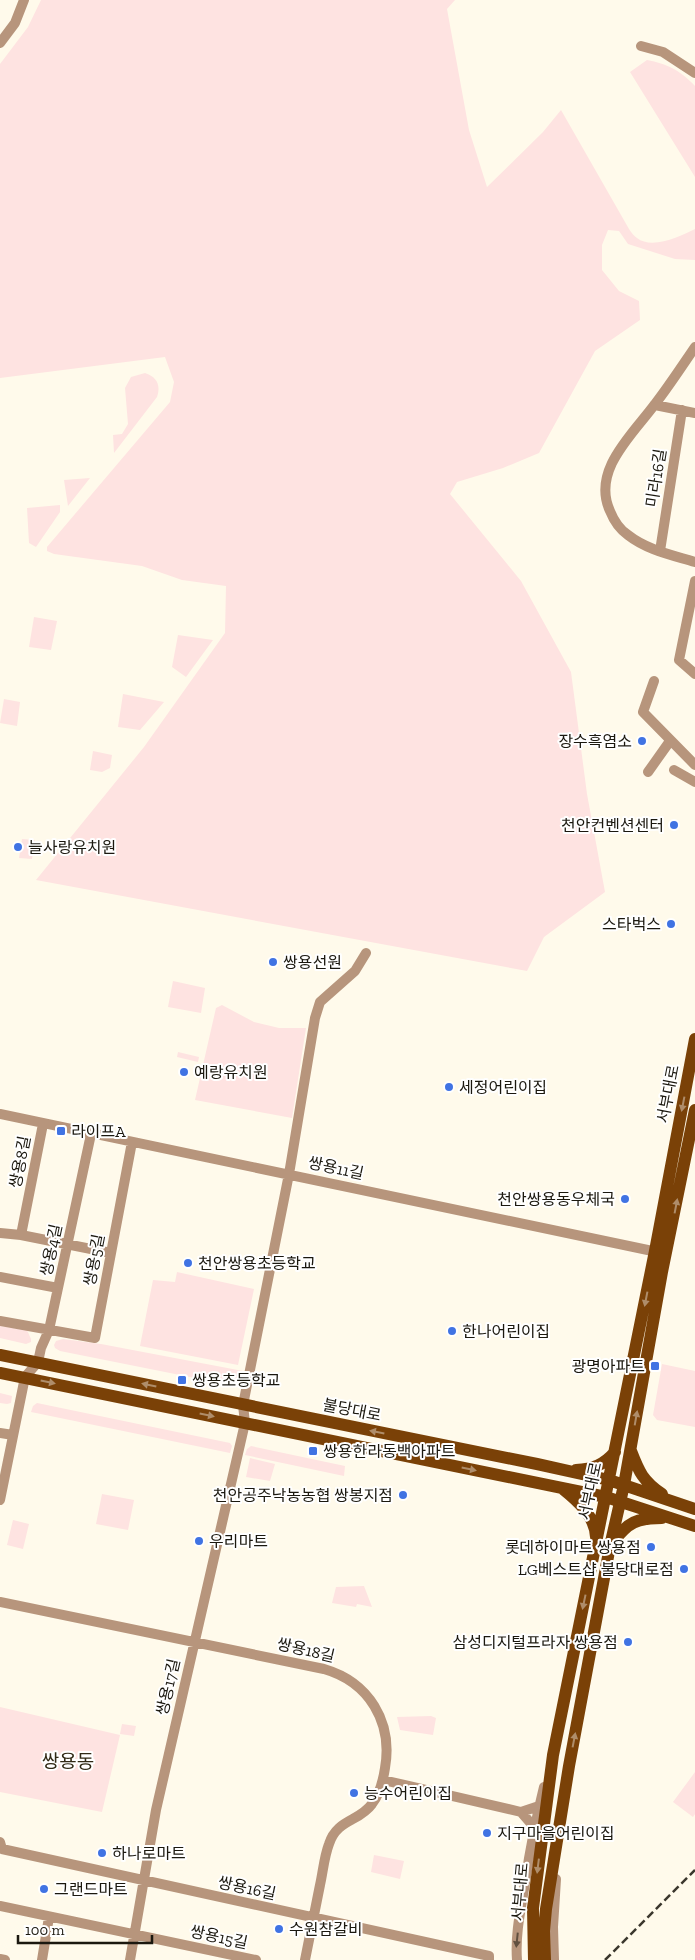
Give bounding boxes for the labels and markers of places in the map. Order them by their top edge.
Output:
place label: 장수흑염소 [558,732,632,751]
marker: 장수흑염소 [636,735,648,747]
place label: 천안컨벤션센터 [561,816,664,835]
marker: 천안컨벤션센터 [668,819,680,831]
place label: 늘사랑유치원 [28,838,116,857]
marker: 늘사랑유치원 [12,841,24,853]
place label: 스타벅스 [602,915,661,934]
marker: 스타벅스 [665,918,677,930]
place label: 쌍용선원 [283,953,342,972]
marker: 쌍용선원 [267,956,279,968]
place label: 예랑유치원 [194,1063,268,1082]
marker: 예랑유치원 [178,1066,190,1078]
place label: 세정어린이집 [459,1078,547,1097]
marker: 세정어린이집 [443,1081,455,1093]
place label: 라이프A [71,1122,126,1141]
marker: 라이프A [55,1125,67,1137]
place label: 천안쌍용동우체국 [497,1190,615,1209]
marker: 천안쌍용동우체국 [619,1193,631,1205]
place label: 천안쌍용초등학교 [198,1254,316,1273]
marker: 천안쌍용초등학교 [182,1257,194,1269]
place label: 한나어린이집 [462,1322,550,1341]
marker: 한나어린이집 [446,1325,458,1337]
place label: 광명아파트 [571,1357,645,1376]
marker: 광명아파트 [649,1360,661,1372]
place label: 쌍용초등학교 [192,1371,280,1390]
marker: 쌍용초등학교 [176,1374,188,1386]
place label: 쌍용한라동백아파트 [323,1442,455,1461]
marker: 쌍용한라동백아파트 [307,1445,319,1457]
place label: 천안공주낙농농협 쌍봉지점 [213,1486,393,1505]
marker: 천안공주낙농농협 쌍봉지점 [397,1489,409,1501]
place label: 우리마트 [209,1532,268,1551]
marker: 우리마트 [193,1535,205,1547]
place label: 롯데하이마트 쌍용점 [505,1538,641,1557]
marker: 롯데하이마트 쌍용점 [645,1541,657,1553]
place label: LG베스트샵 불당대로점 [518,1560,674,1579]
marker: LG베스트샵 불당대로점 [678,1563,690,1575]
place label: 삼성디지털프라자 쌍용점 [452,1633,618,1652]
marker: 삼성디지털프라자 쌍용점 [622,1636,634,1648]
place label: 능수어린이집 [364,1784,452,1803]
marker: 능수어린이집 [348,1787,360,1799]
place label: 지구마을어린이집 [497,1824,615,1843]
marker: 지구마을어린이집 [481,1827,493,1839]
place label: 하나로마트 [112,1844,186,1863]
marker: 하나로마트 [96,1847,108,1859]
place label: 그랜드마트 [54,1880,128,1899]
marker: 그랜드마트 [38,1883,50,1895]
place label: 수원참갈비 [289,1920,363,1939]
marker: 수원참갈비 [273,1923,285,1935]

